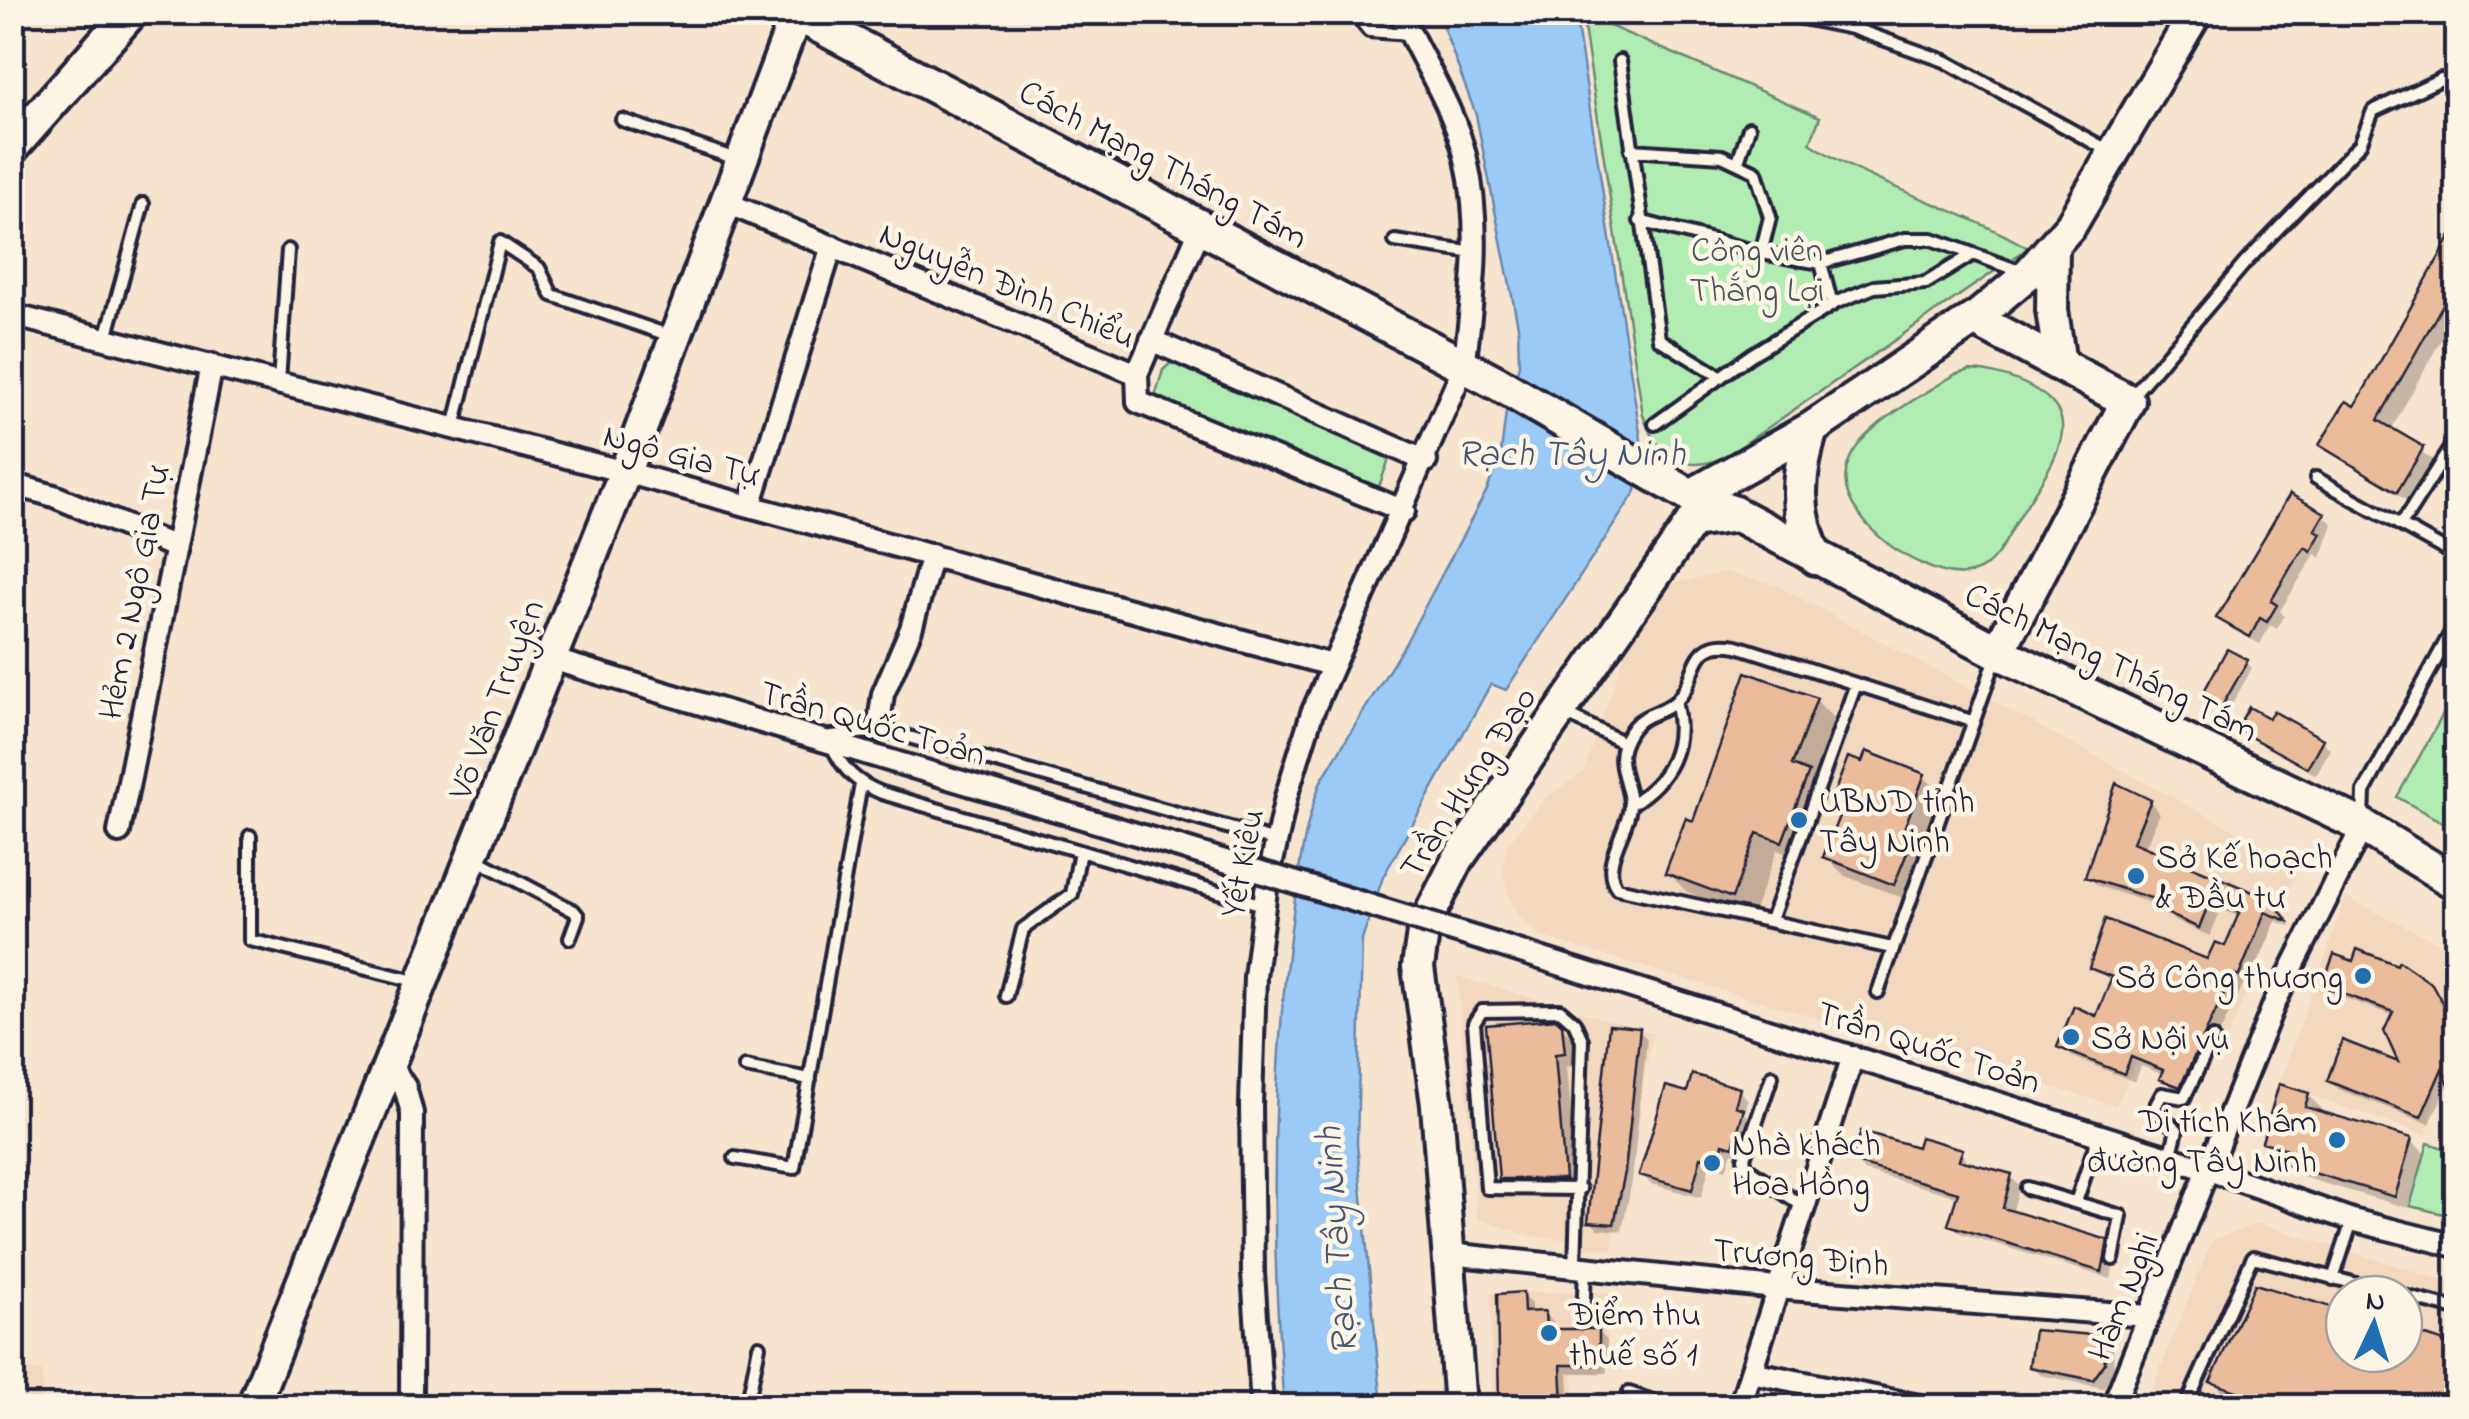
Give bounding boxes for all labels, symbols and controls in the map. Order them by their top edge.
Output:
street label: Cách Mạng Tháng Tám [1009,68,1316,264]
street label: Nguyễn Đình Chiểu [871,210,1143,364]
park label: Công viên Thắng Lợi [1690,227,1824,318]
street label: Ngô Gia Tự [597,412,765,503]
water label: Rạch Tây Ninh [1457,428,1686,484]
street label: Hẻm 2 Ngô Gia Tự [87,461,186,724]
street label: Cách Mạng Tháng Tám [1955,571,2266,757]
street label: Võ Văn Truyện [436,593,560,808]
street label: Trần Quốc Toản [753,669,991,782]
street label: Trần Hưng Đạo [1388,678,1551,890]
place label: UBND tỉnh Tây Ninh [1819,778,1975,869]
street label: Yết Kiêu [1209,805,1280,923]
marker: UBND tỉnh Tây Ninh [1788,809,1810,831]
place label: Sở Kế hoạch & Đầu tư [2156,834,2333,925]
marker: Sở Kế hoạch & Đầu tư [2125,865,2147,887]
place label: Sở Công thương [2115,954,2343,1005]
marker: Sở Công thương [2352,965,2374,987]
street label: Trần Quốc Toản [1809,989,2046,1110]
place label: Sở Nội vụ [2091,1015,2230,1066]
marker: Sở Nội vụ [2060,1026,2082,1048]
place label: Di tích Khám đường Tây Ninh [2086,1098,2317,1189]
place label: Nhà khách Hoa Hồng [1732,1121,1881,1212]
water label: Rạch Tây Ninh [1303,1124,1375,1356]
marker: Di tích Khám đường Tây Ninh [2326,1129,2348,1151]
marker: Nhà khách Hoa Hồng [1701,1152,1723,1174]
street label: Hàm Nghi [2076,1225,2174,1369]
street label: Trương Định [1710,1226,1891,1293]
north arrow [2324,1274,2424,1374]
text: N [2365,1281,2386,1324]
place label: Điểm thu thuế số 1 [1568,1291,1701,1382]
marker: Điểm thu thuế số 1 [1538,1322,1560,1344]

